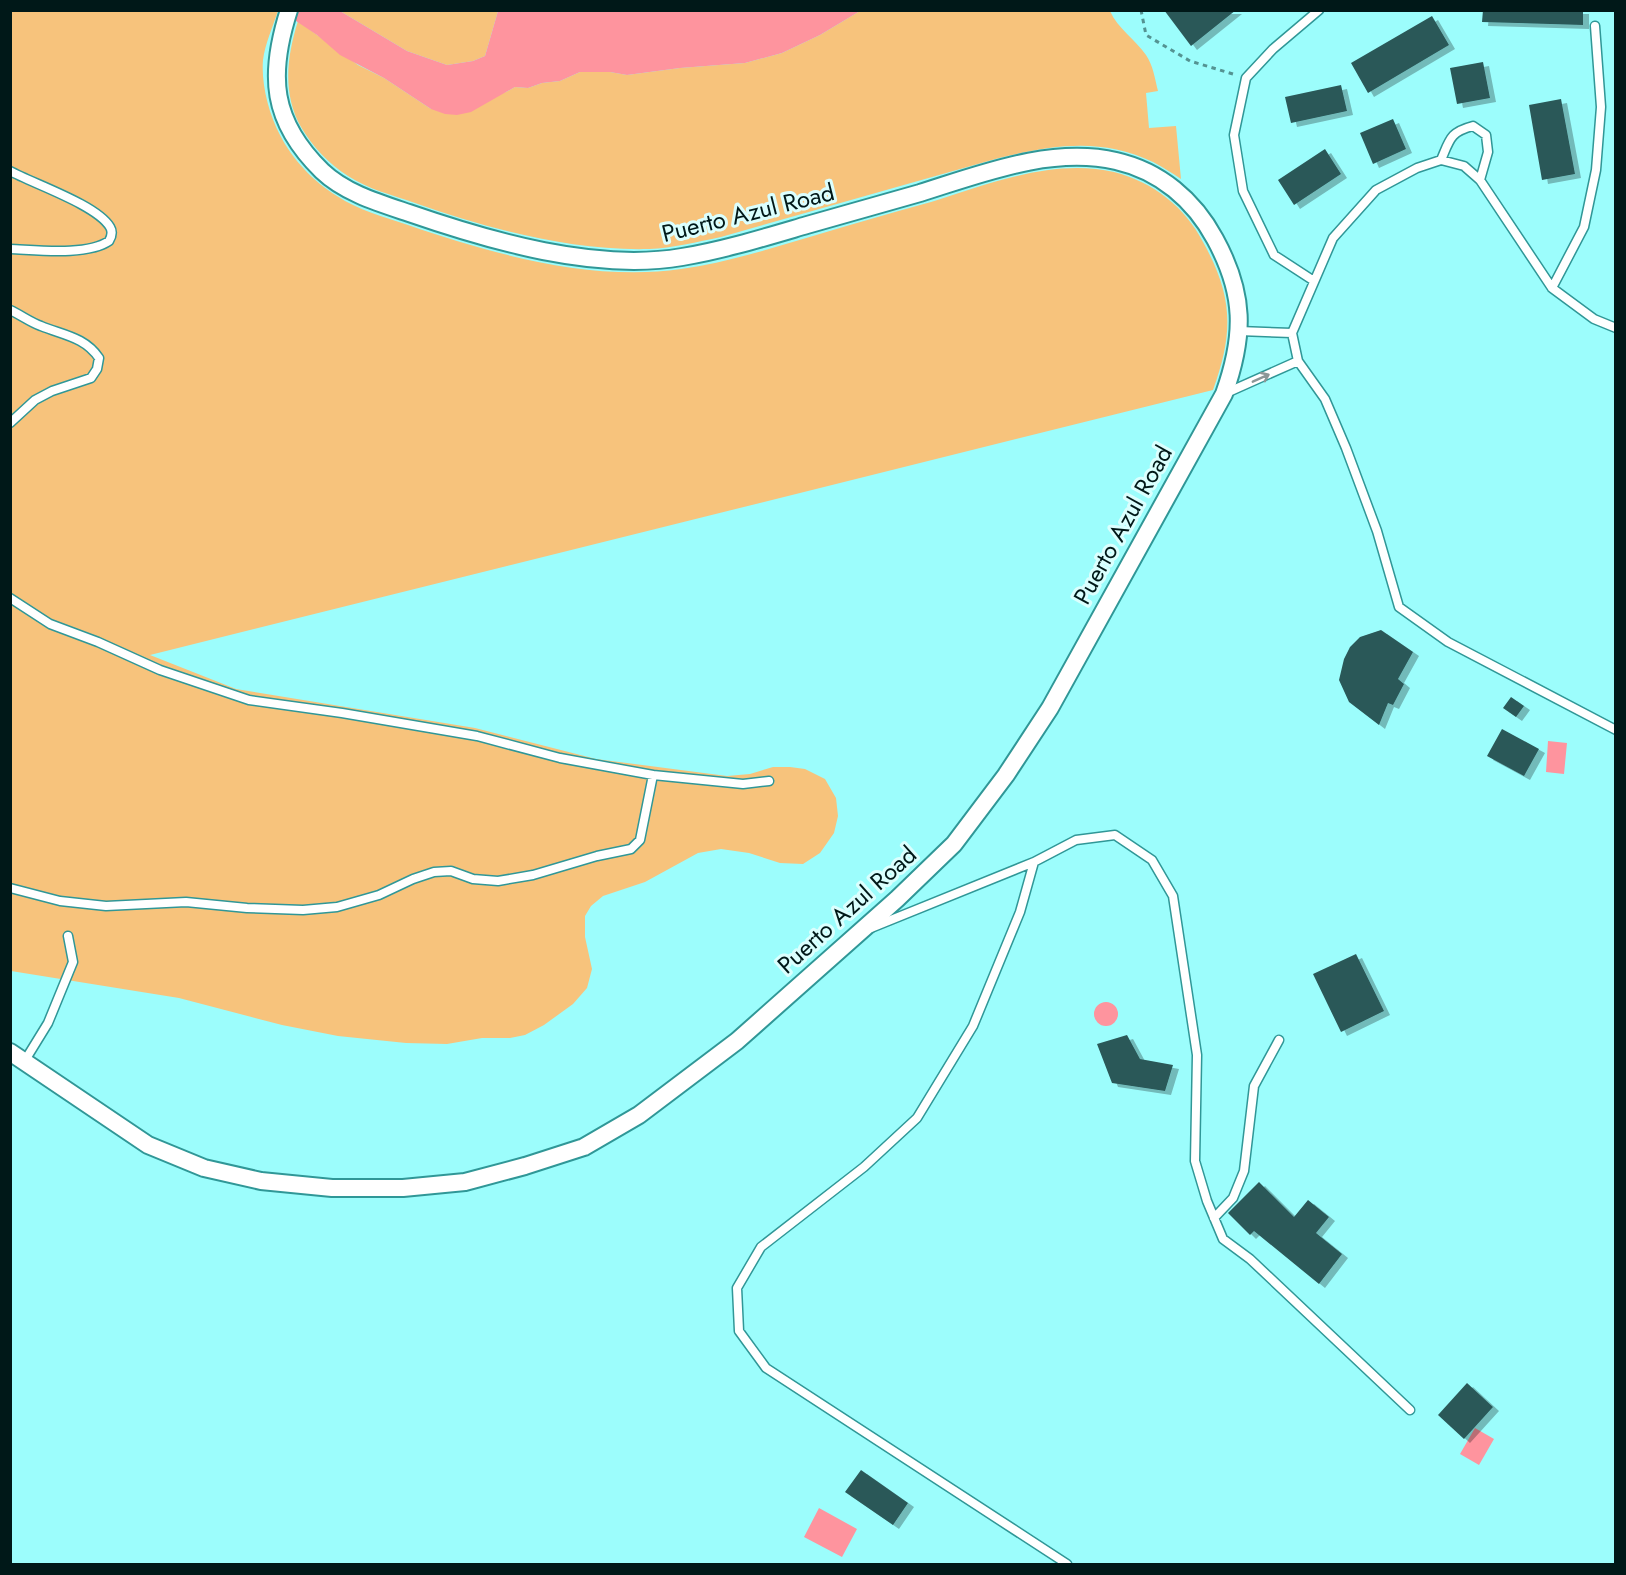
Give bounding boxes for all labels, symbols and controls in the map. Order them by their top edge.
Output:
street label: Puerto Azul Road [658,174,838,251]
one-way arrow [1252,372,1270,383]
street label: Puerto Azul Road [1064,439,1181,611]
street label: Puerto Azul Road [769,837,924,982]

